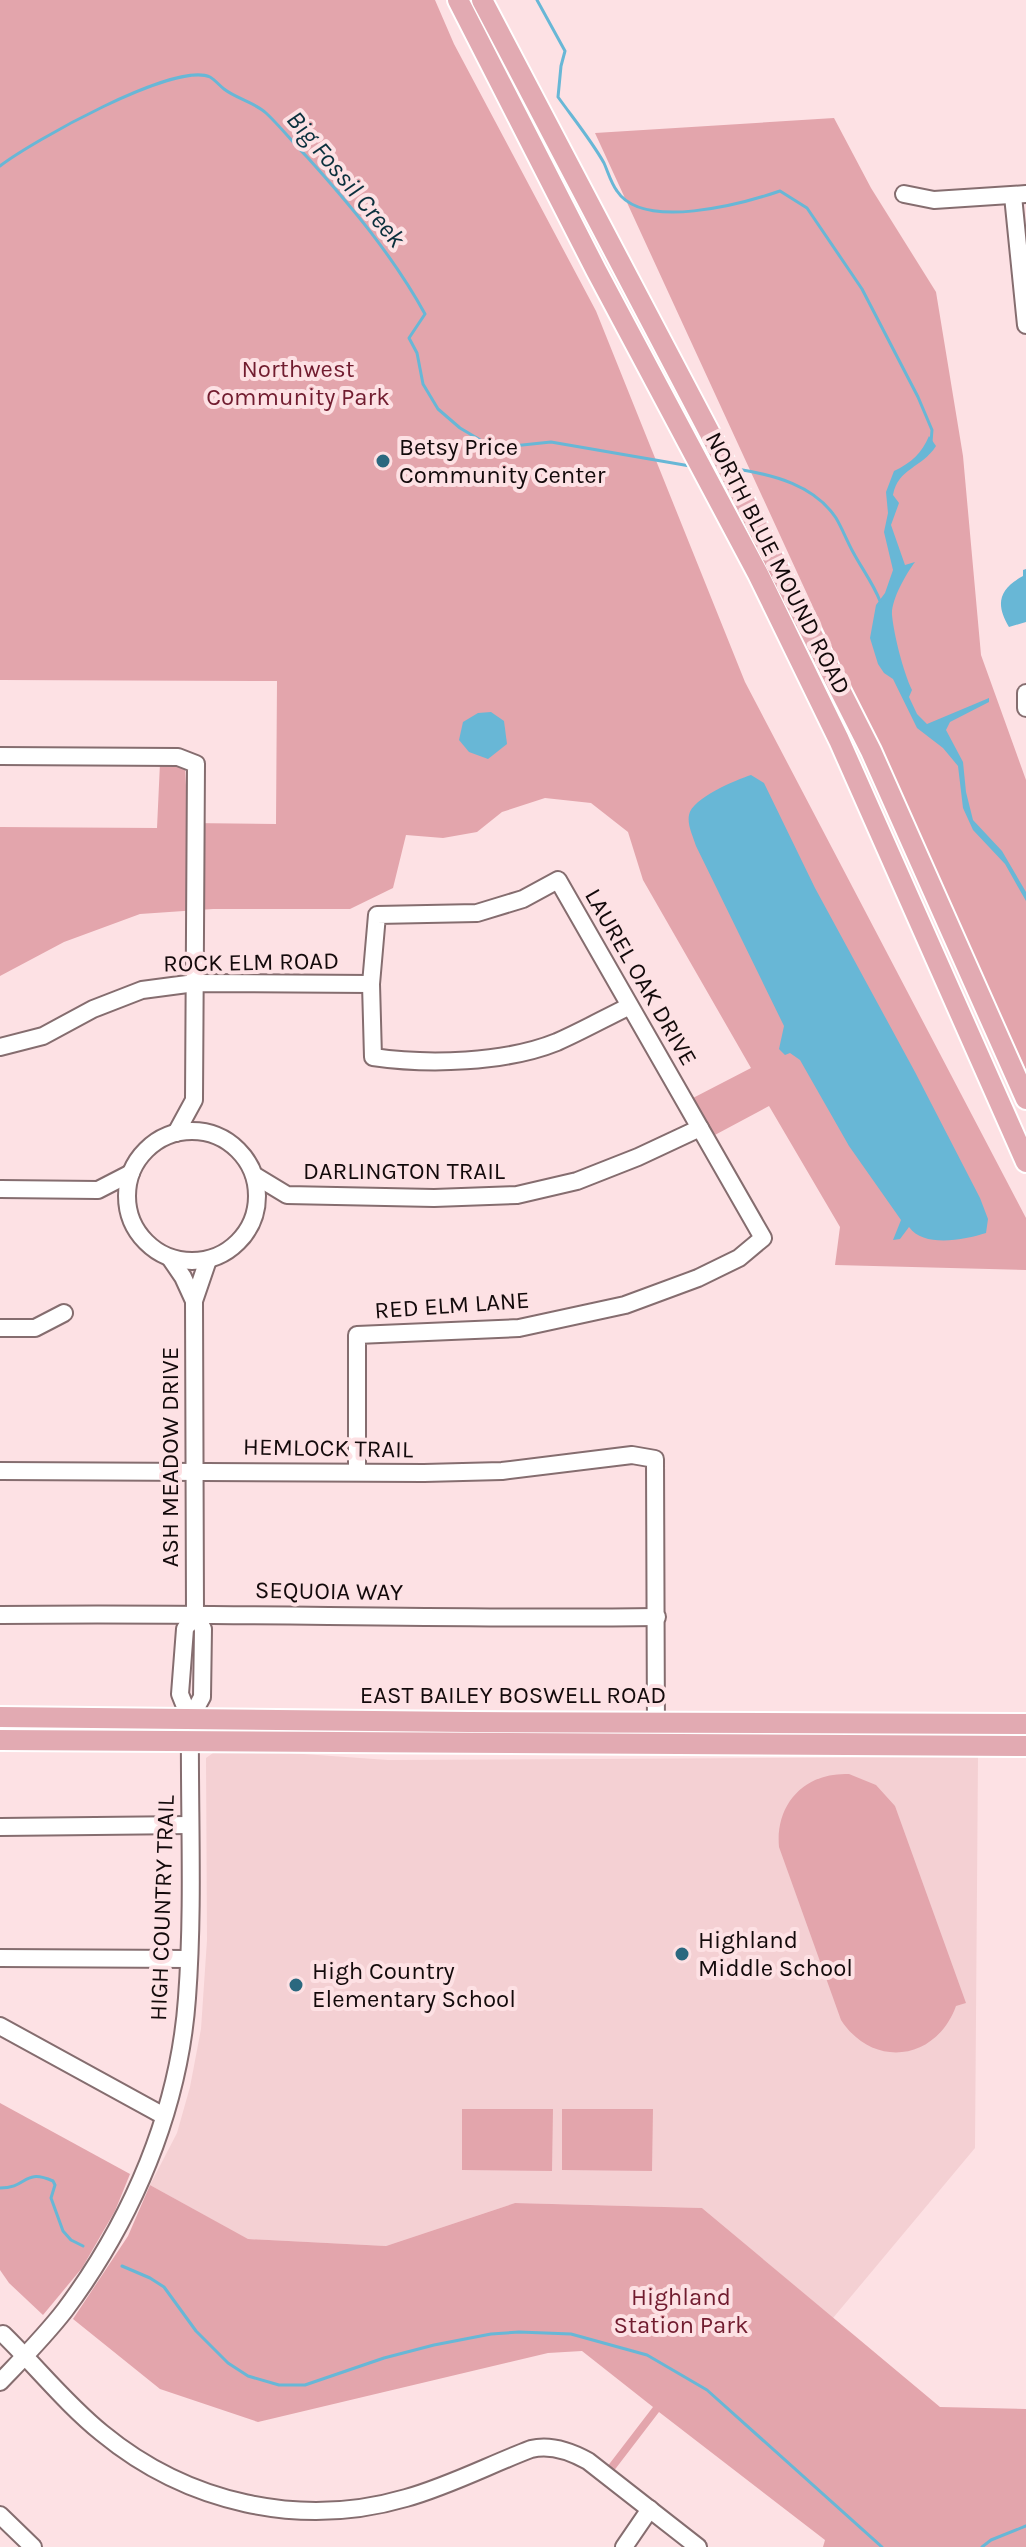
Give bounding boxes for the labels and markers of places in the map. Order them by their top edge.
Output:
place label: Betsy Price Community Center [399,433,606,489]
marker: Betsy Price Community Center [374,452,392,470]
place label: Highland Middle School [698,1926,853,1982]
marker: Highland Middle School [673,1945,691,1963]
place label: High Country Elementary School [312,1957,516,2013]
marker: High Country Elementary School [287,1976,305,1994]

